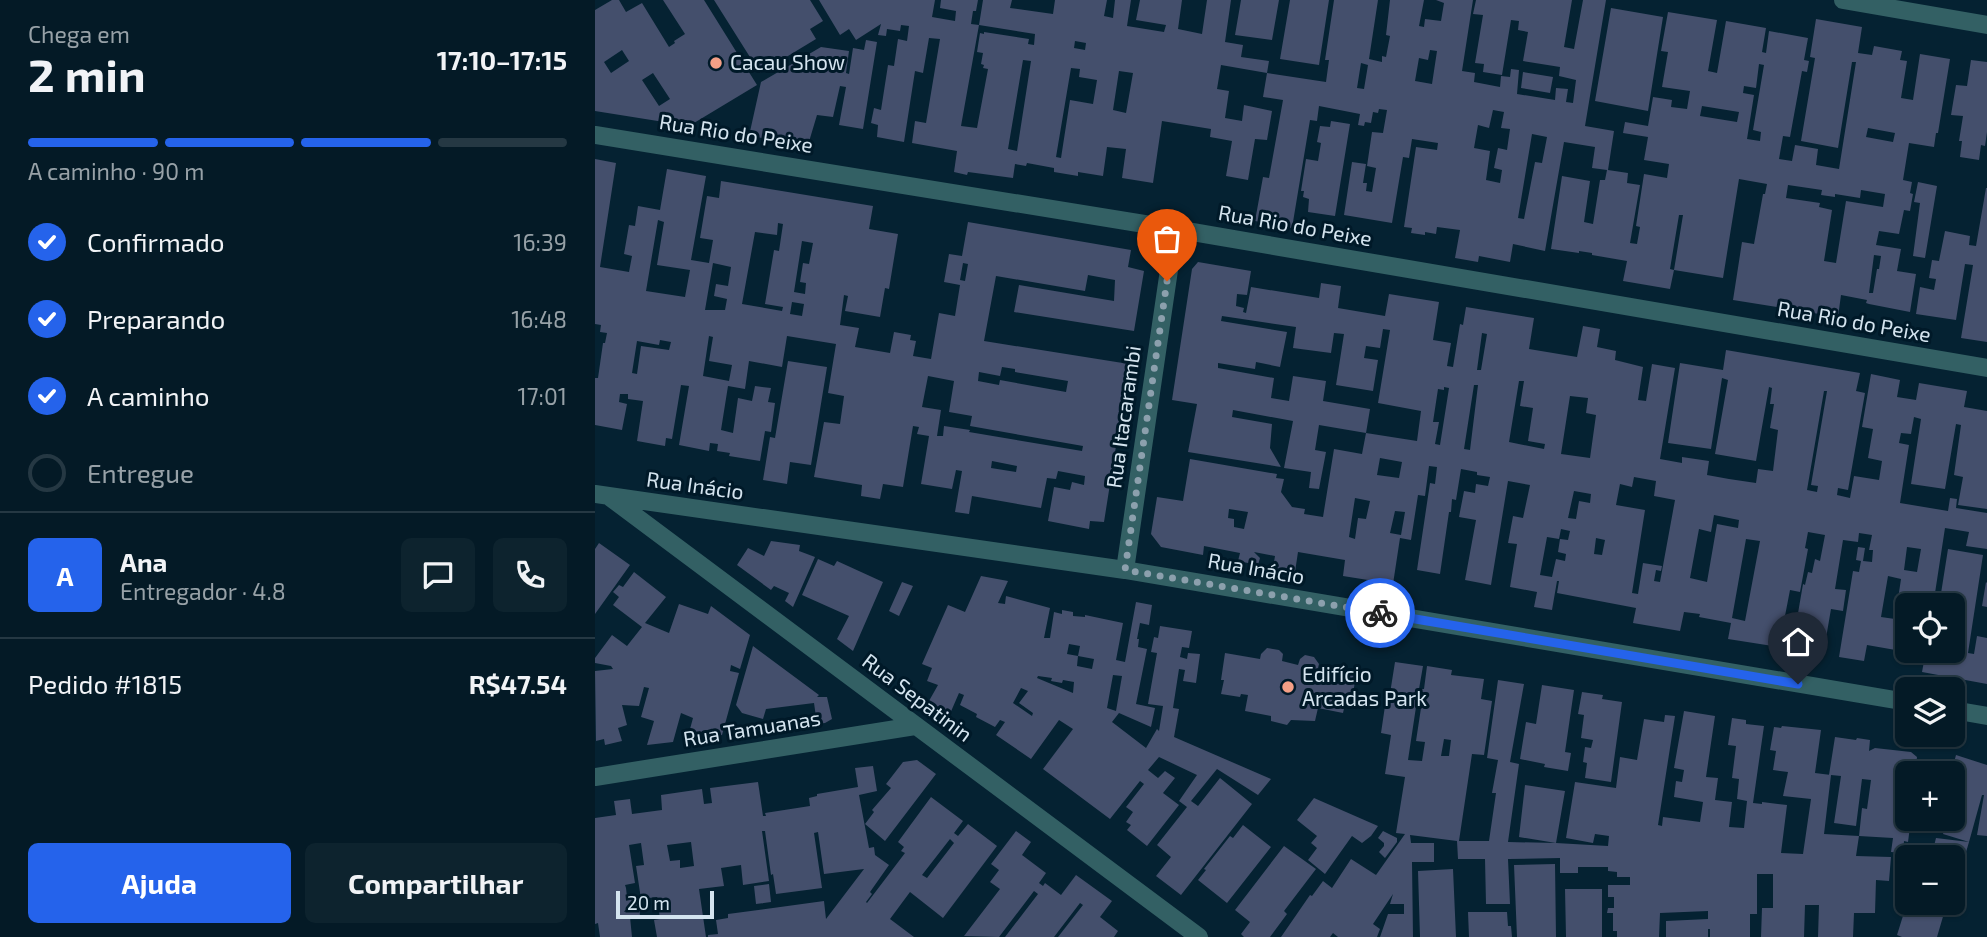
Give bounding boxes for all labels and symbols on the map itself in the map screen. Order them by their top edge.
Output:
place label: Cacau Show [730,49,845,74]
marker: Cacau Show [708,55,724,71]
street label: Rua Rio do Peixe [657,108,815,157]
street label: Rua Rio do Peixe [1217,199,1374,250]
pin [1137,209,1197,281]
street label: Rua Rio do Peixe [1776,295,1933,346]
street label: Rua Itacarambi [1100,344,1145,490]
street label: Rua Inácio [645,465,745,504]
street label: Rua Inácio [1206,547,1307,588]
courier [1345,578,1415,648]
pin [1768,612,1828,684]
street label: Rua Sepatinin [858,647,978,746]
place label: Edifício Arcadas Park [1302,661,1427,710]
marker: Edifício Arcadas Park [1280,679,1296,695]
street label: Rua Tamuanas [681,704,822,751]
scale bar [616,888,714,920]

